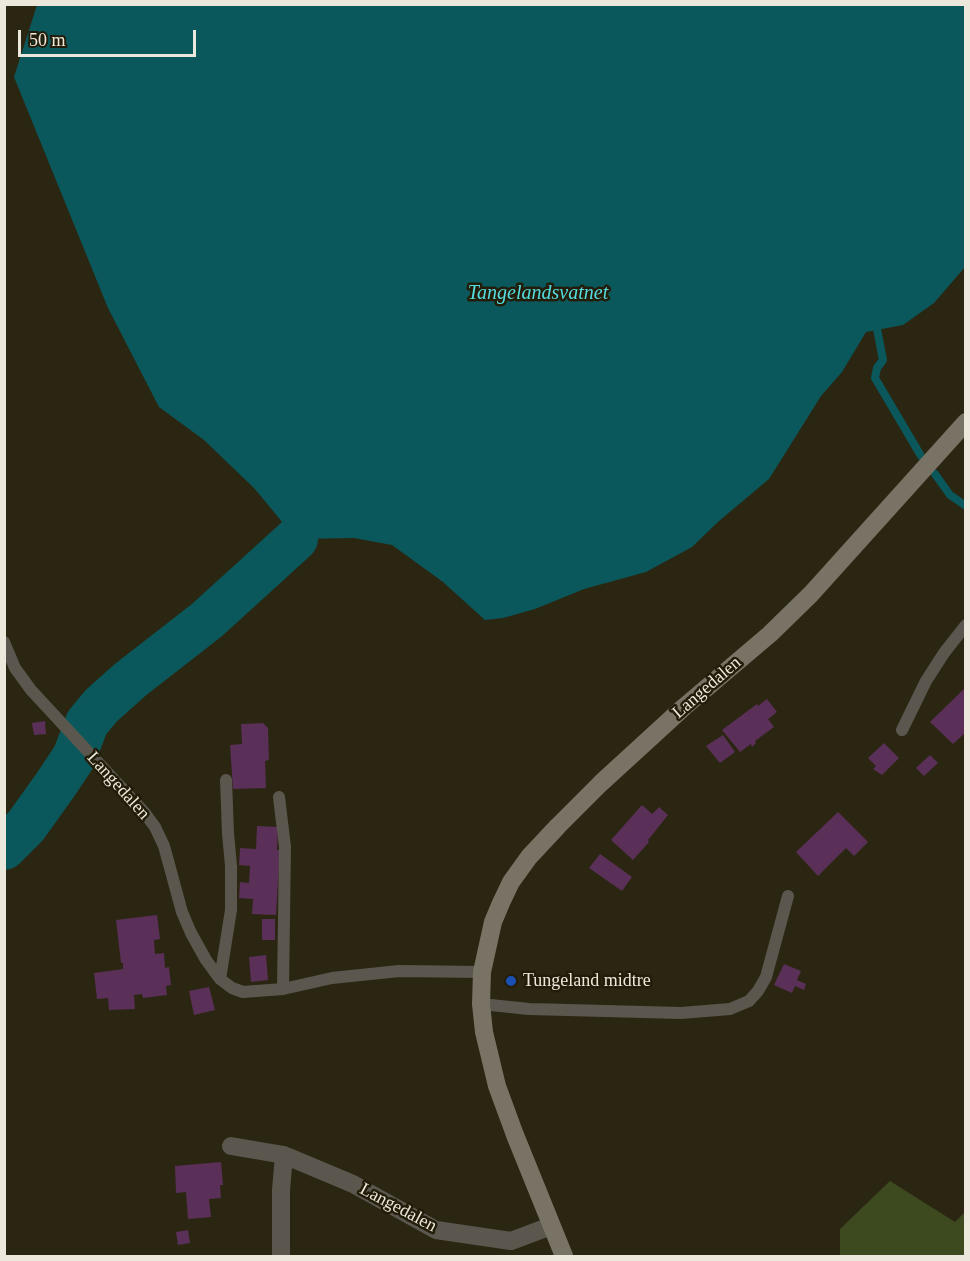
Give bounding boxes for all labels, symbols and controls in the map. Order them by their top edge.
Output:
scale bar [21,18,200,56]
text: 50 m [29,30,66,50]
water label: Tangelandsvatnet [468,282,608,306]
street label: Langedalen [668,652,746,724]
street label: Langedalen [82,748,154,824]
place label: Tungeland midtre [523,970,651,992]
marker: Tungeland midtre [504,974,518,988]
street label: Langedalen [356,1179,440,1237]

